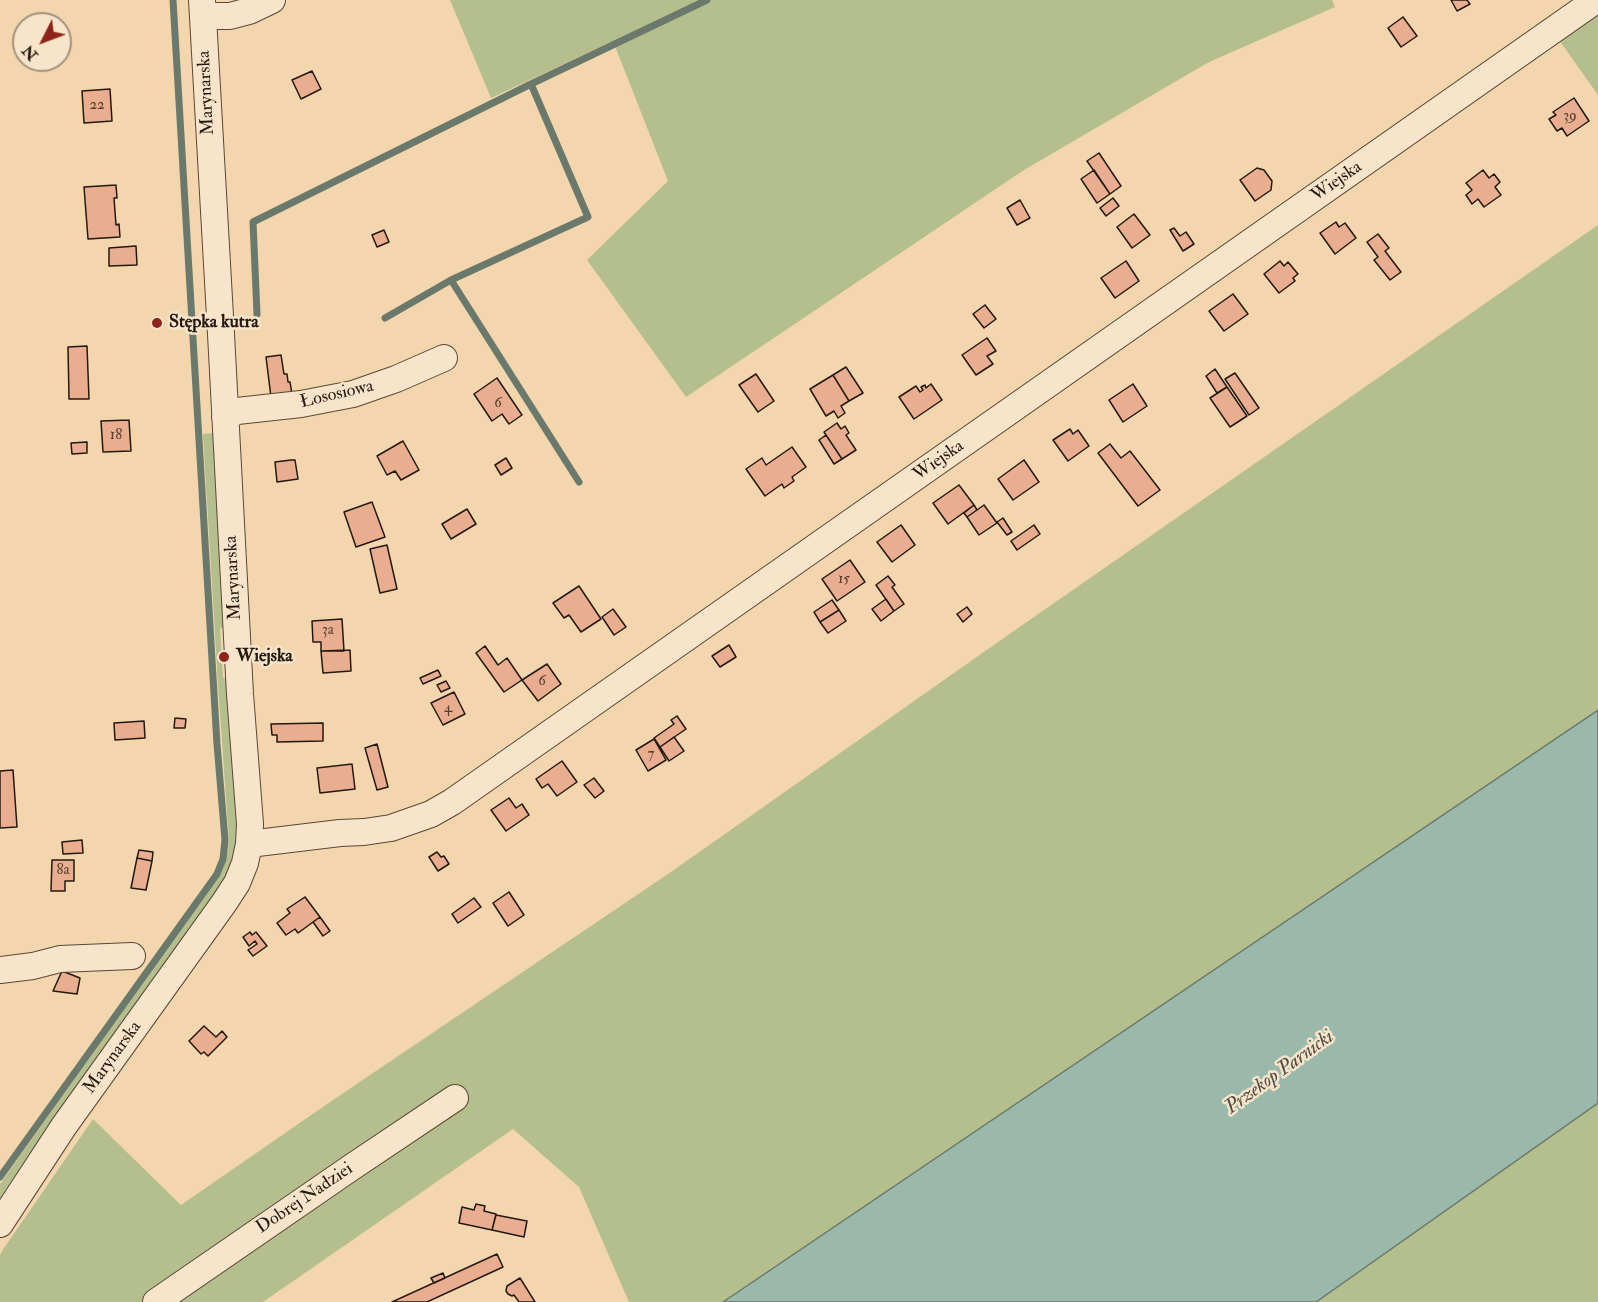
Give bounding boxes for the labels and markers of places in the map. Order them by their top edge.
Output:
place label: Stępka kutra [169,312,259,334]
marker: Stępka kutra [150,316,164,330]
place label: Wiejska [236,646,293,668]
marker: Wiejska [217,650,231,664]

